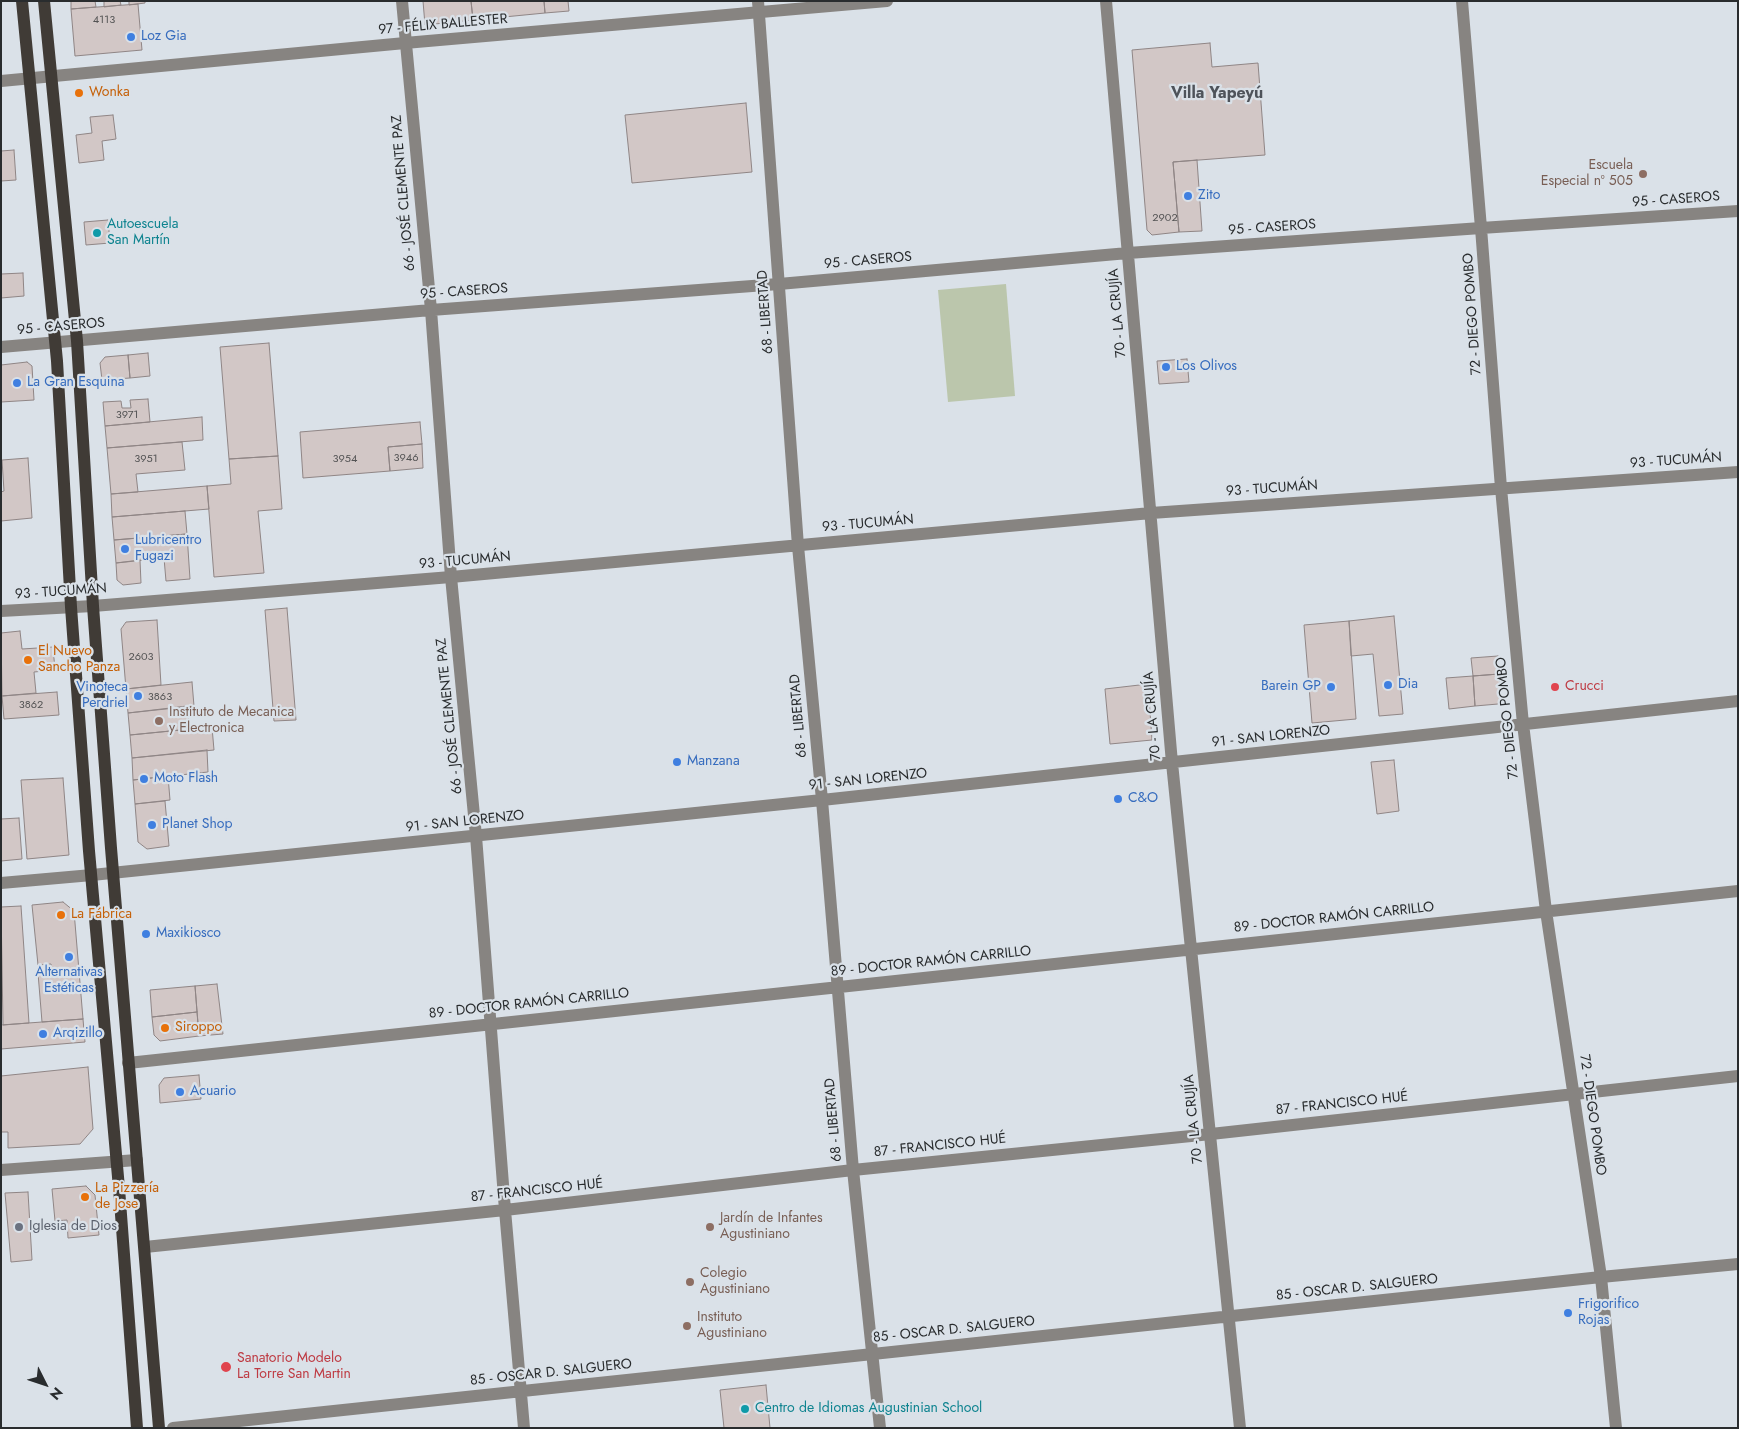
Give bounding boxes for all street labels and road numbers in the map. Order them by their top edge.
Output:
street label: 97 - FÉLIX BALLESTER [378,11,508,39]
street label: 66 - JOSÉ CLEMENTE PAZ [389,114,419,272]
street label: 95 - CASEROS [1632,189,1720,211]
street label: 95 - CASEROS [1228,217,1316,239]
street label: 95 - CASEROS [824,249,912,273]
street label: 72 - DIEGO POMBO [1460,252,1486,376]
street label: 70 - LA CRUJÍA [1106,268,1130,358]
street label: 68 - LIBERTAD [755,270,777,354]
street label: 95 - CASEROS [420,281,508,303]
street label: 95 - CASEROS [17,315,105,339]
street label: 93 - TUCUMÁN [1629,449,1723,473]
street label: 93 - TUCUMÁN [1225,477,1319,501]
street label: 93 - TUCUMÁN [821,512,915,536]
street label: 93 - TUCUMÁN [418,549,512,573]
street label: 93 - TUCUMÁN [14,580,108,604]
street label: 66 - JOSÉ CLEMENTE PAZ [433,637,467,795]
street label: 72 - DIEGO POMBO [1493,656,1523,780]
street label: 70 - LA CRUJÍA [1141,671,1165,761]
street label: 68 - LIBERTAD [787,673,811,759]
street label: 91 - SAN LORENZO [1211,722,1331,752]
street label: 91 - SAN LORENZO [808,765,928,795]
street label: 91 - SAN LORENZO [405,807,525,837]
street label: 89 - DOCTOR RAMÓN CARRILLO [1233,899,1435,937]
street label: 89 - DOCTOR RAMÓN CARRILLO [830,943,1032,981]
street label: 89 - DOCTOR RAMÓN CARRILLO [428,985,630,1023]
street label: 72 - DIEGO POMBO [1575,1053,1609,1177]
street label: 70 - LA CRUJÍA [1181,1074,1207,1164]
street label: 68 - LIBERTAD [822,1077,846,1163]
street label: 87 - FRANCISCO HUÉ [1275,1089,1409,1119]
street label: 87 - FRANCISCO HUÉ [873,1131,1007,1161]
street label: 87 - FRANCISCO HUÉ [470,1176,604,1206]
street label: 85 - OSCAR D. SALGUERO [1275,1271,1439,1305]
street label: 85 - OSCAR D. SALGUERO [872,1313,1036,1347]
street label: 85 - OSCAR D. SALGUERO [469,1356,633,1390]

